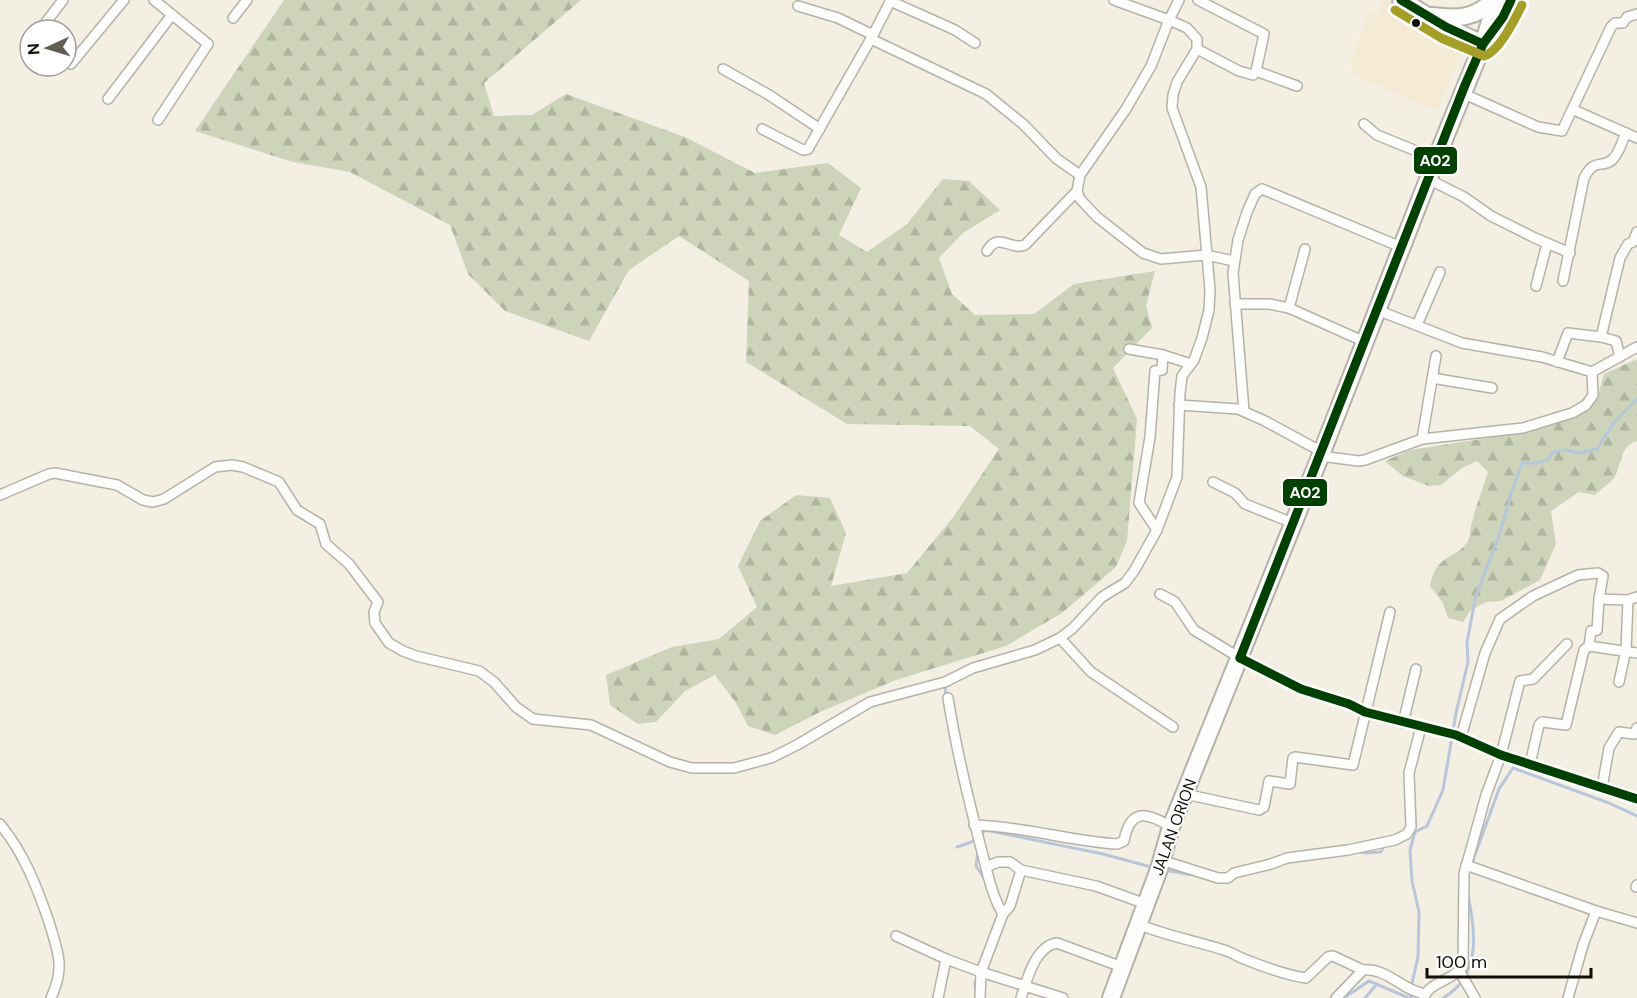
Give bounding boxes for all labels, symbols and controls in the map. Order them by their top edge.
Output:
unlabelled marker [1410,17,1422,29]
north arrow [18,18,78,78]
text: N [23,42,44,56]
line badge: A02 [1413,146,1458,175]
text: A02 [1419,150,1451,171]
line badge: A02 [1282,478,1328,507]
text: A02 [1289,482,1321,503]
street label: JALAN ORION [1147,776,1201,878]
scale bar [1427,941,1590,979]
text: 100 m [1436,950,1487,974]

